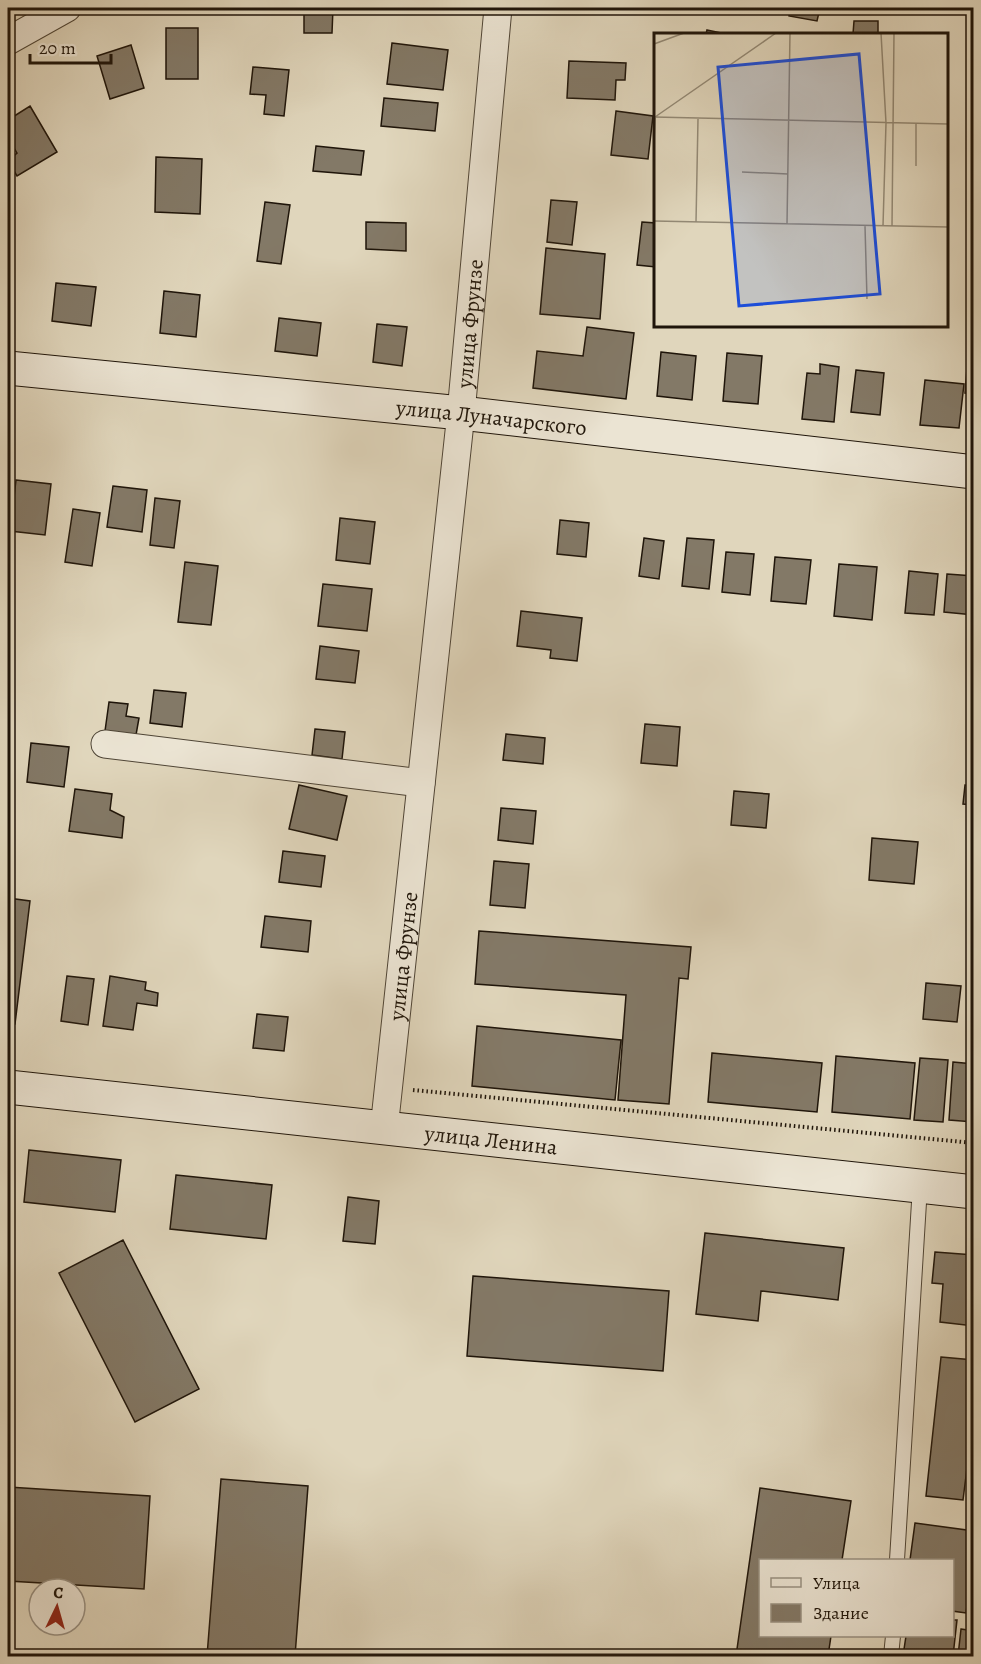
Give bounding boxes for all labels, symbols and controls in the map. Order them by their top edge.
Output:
scale bar [30,27,111,65]
inset map [654,33,948,327]
text: 20 m [39,36,76,60]
street label: улица Фрунзе [449,258,491,390]
street label: улица Луначарского [394,393,588,443]
street label: улица Фрунзе [382,890,425,1023]
street label: улица Ленина [422,1118,560,1163]
legend [759,1559,954,1637]
text: Улица [813,1571,861,1595]
north arrow [27,1577,87,1637]
text: С [52,1582,64,1604]
text: Здание [813,1601,869,1625]

